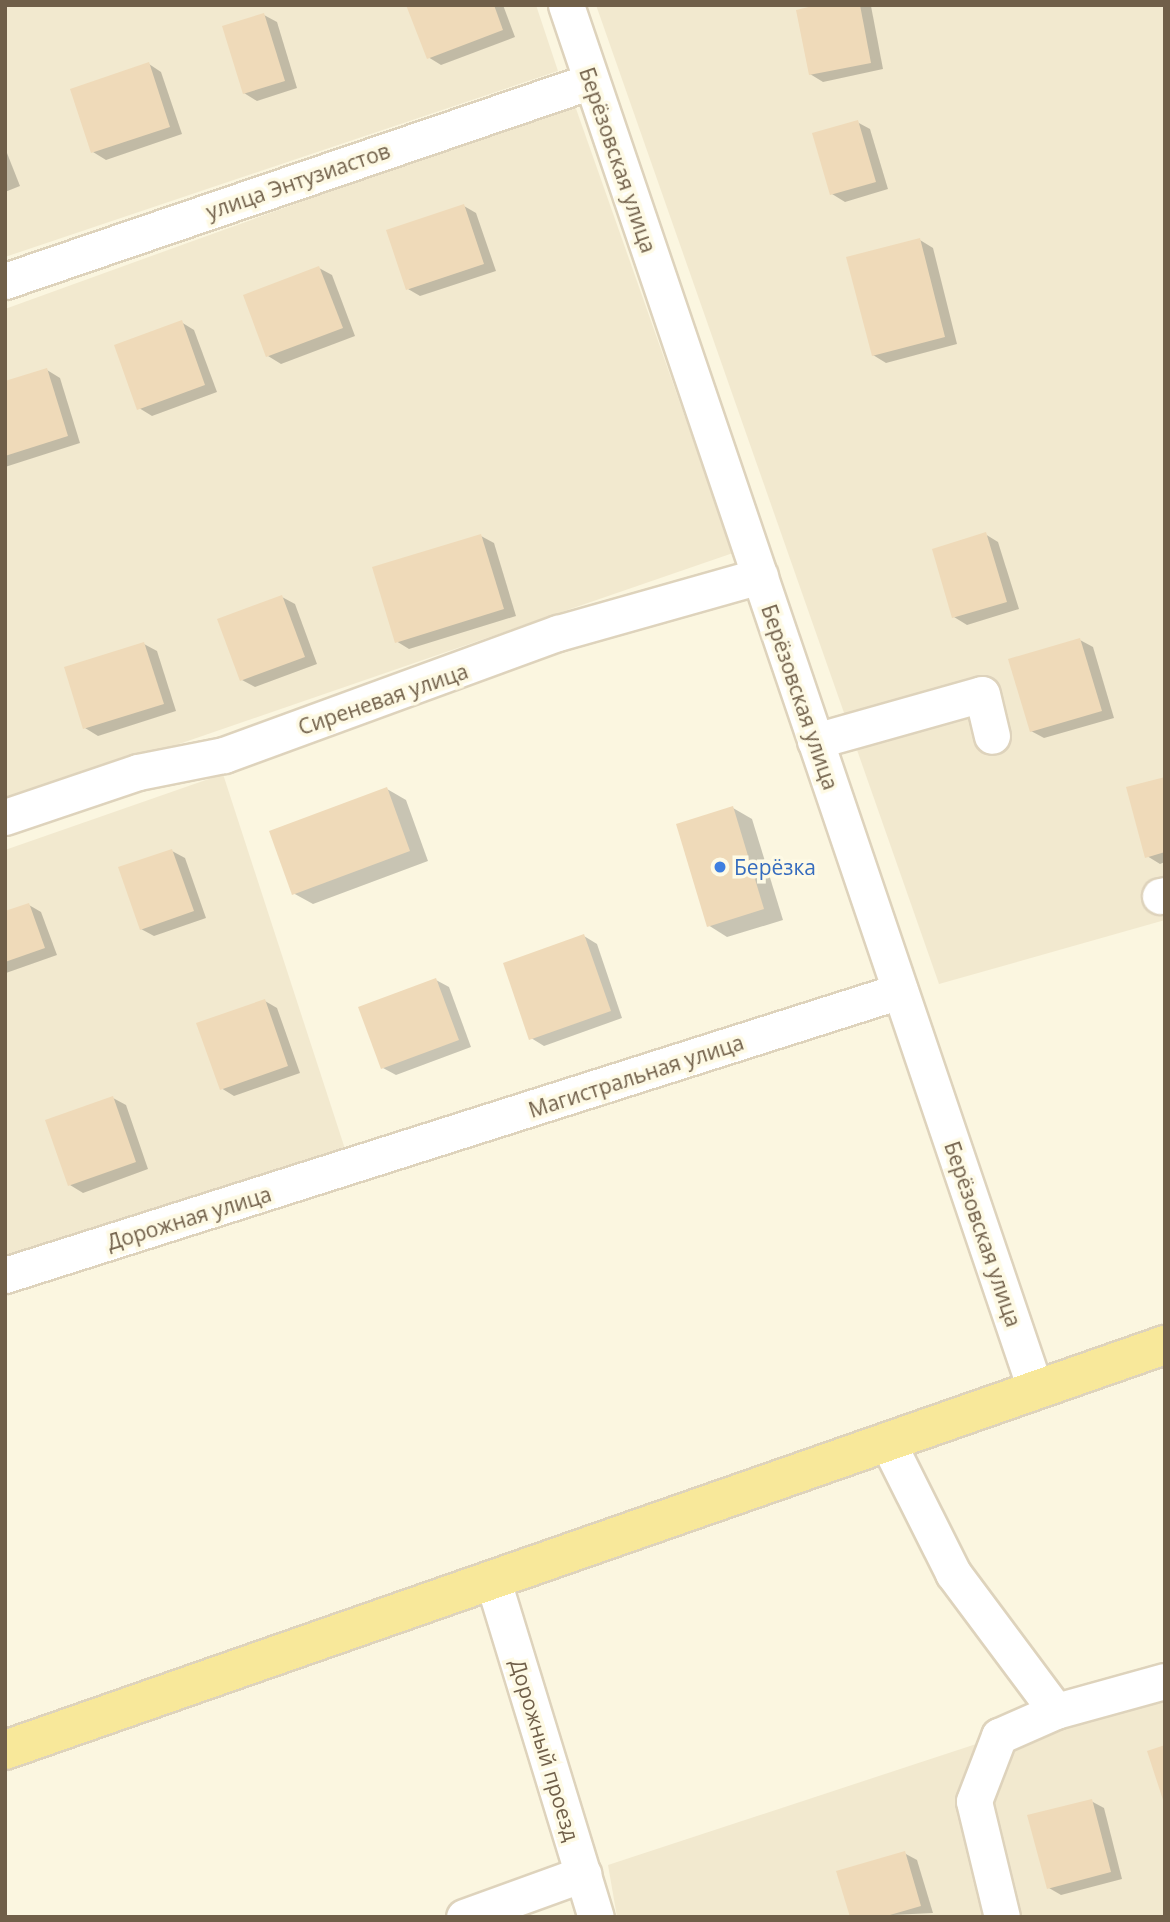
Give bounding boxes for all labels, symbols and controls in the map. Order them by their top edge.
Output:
street label: Берёзовская улица [574,64,662,256]
street label: улица Энтузиастов [203,138,393,224]
street label: Берёзовская улица [756,601,844,793]
street label: Сиреневая улица [295,658,471,740]
place label: Берёзка [734,854,816,880]
marker: Берёзка [712,859,728,875]
street label: Магистральная улица [525,1029,747,1123]
street label: Берёзовская улица [939,1138,1027,1330]
street label: Дорожная улица [104,1181,274,1255]
street label: Дорожный проезд [505,1656,585,1844]

